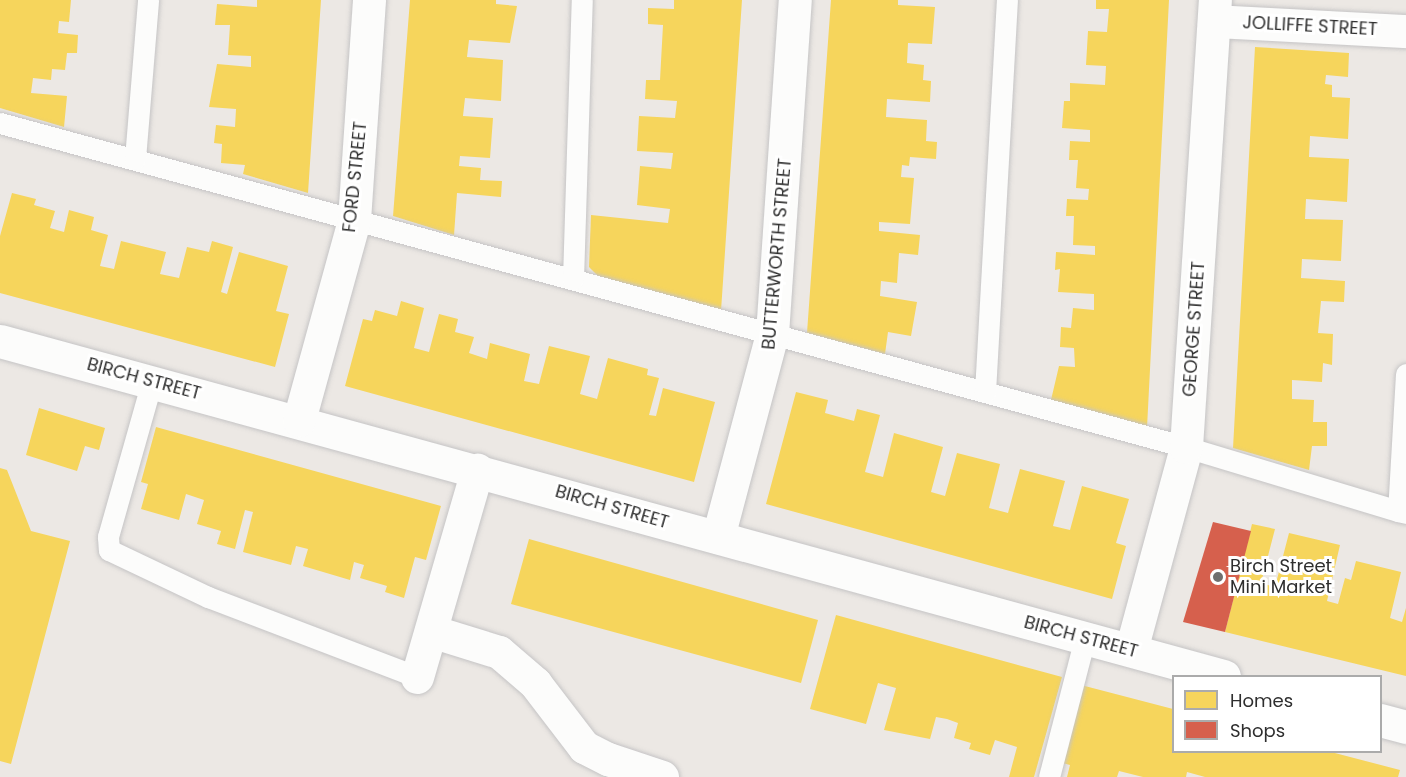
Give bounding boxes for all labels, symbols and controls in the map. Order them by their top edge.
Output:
street label: JOLLIFFE STREET [1242,12,1378,40]
street label: FORD STREET [338,121,372,233]
street label: BUTTERWORTH STREET [758,157,796,351]
street label: GEORGE STREET [1178,260,1210,398]
street label: BIRCH STREET [85,353,203,405]
street label: BIRCH STREET [553,480,671,534]
place label: Birch Street Mini Market [1230,556,1332,598]
marker: Birch Street Mini Market [1211,570,1225,584]
street label: BIRCH STREET [1022,611,1140,663]
legend [1172,675,1382,753]
text: Homes [1230,688,1293,713]
text: Shops [1230,718,1285,743]

